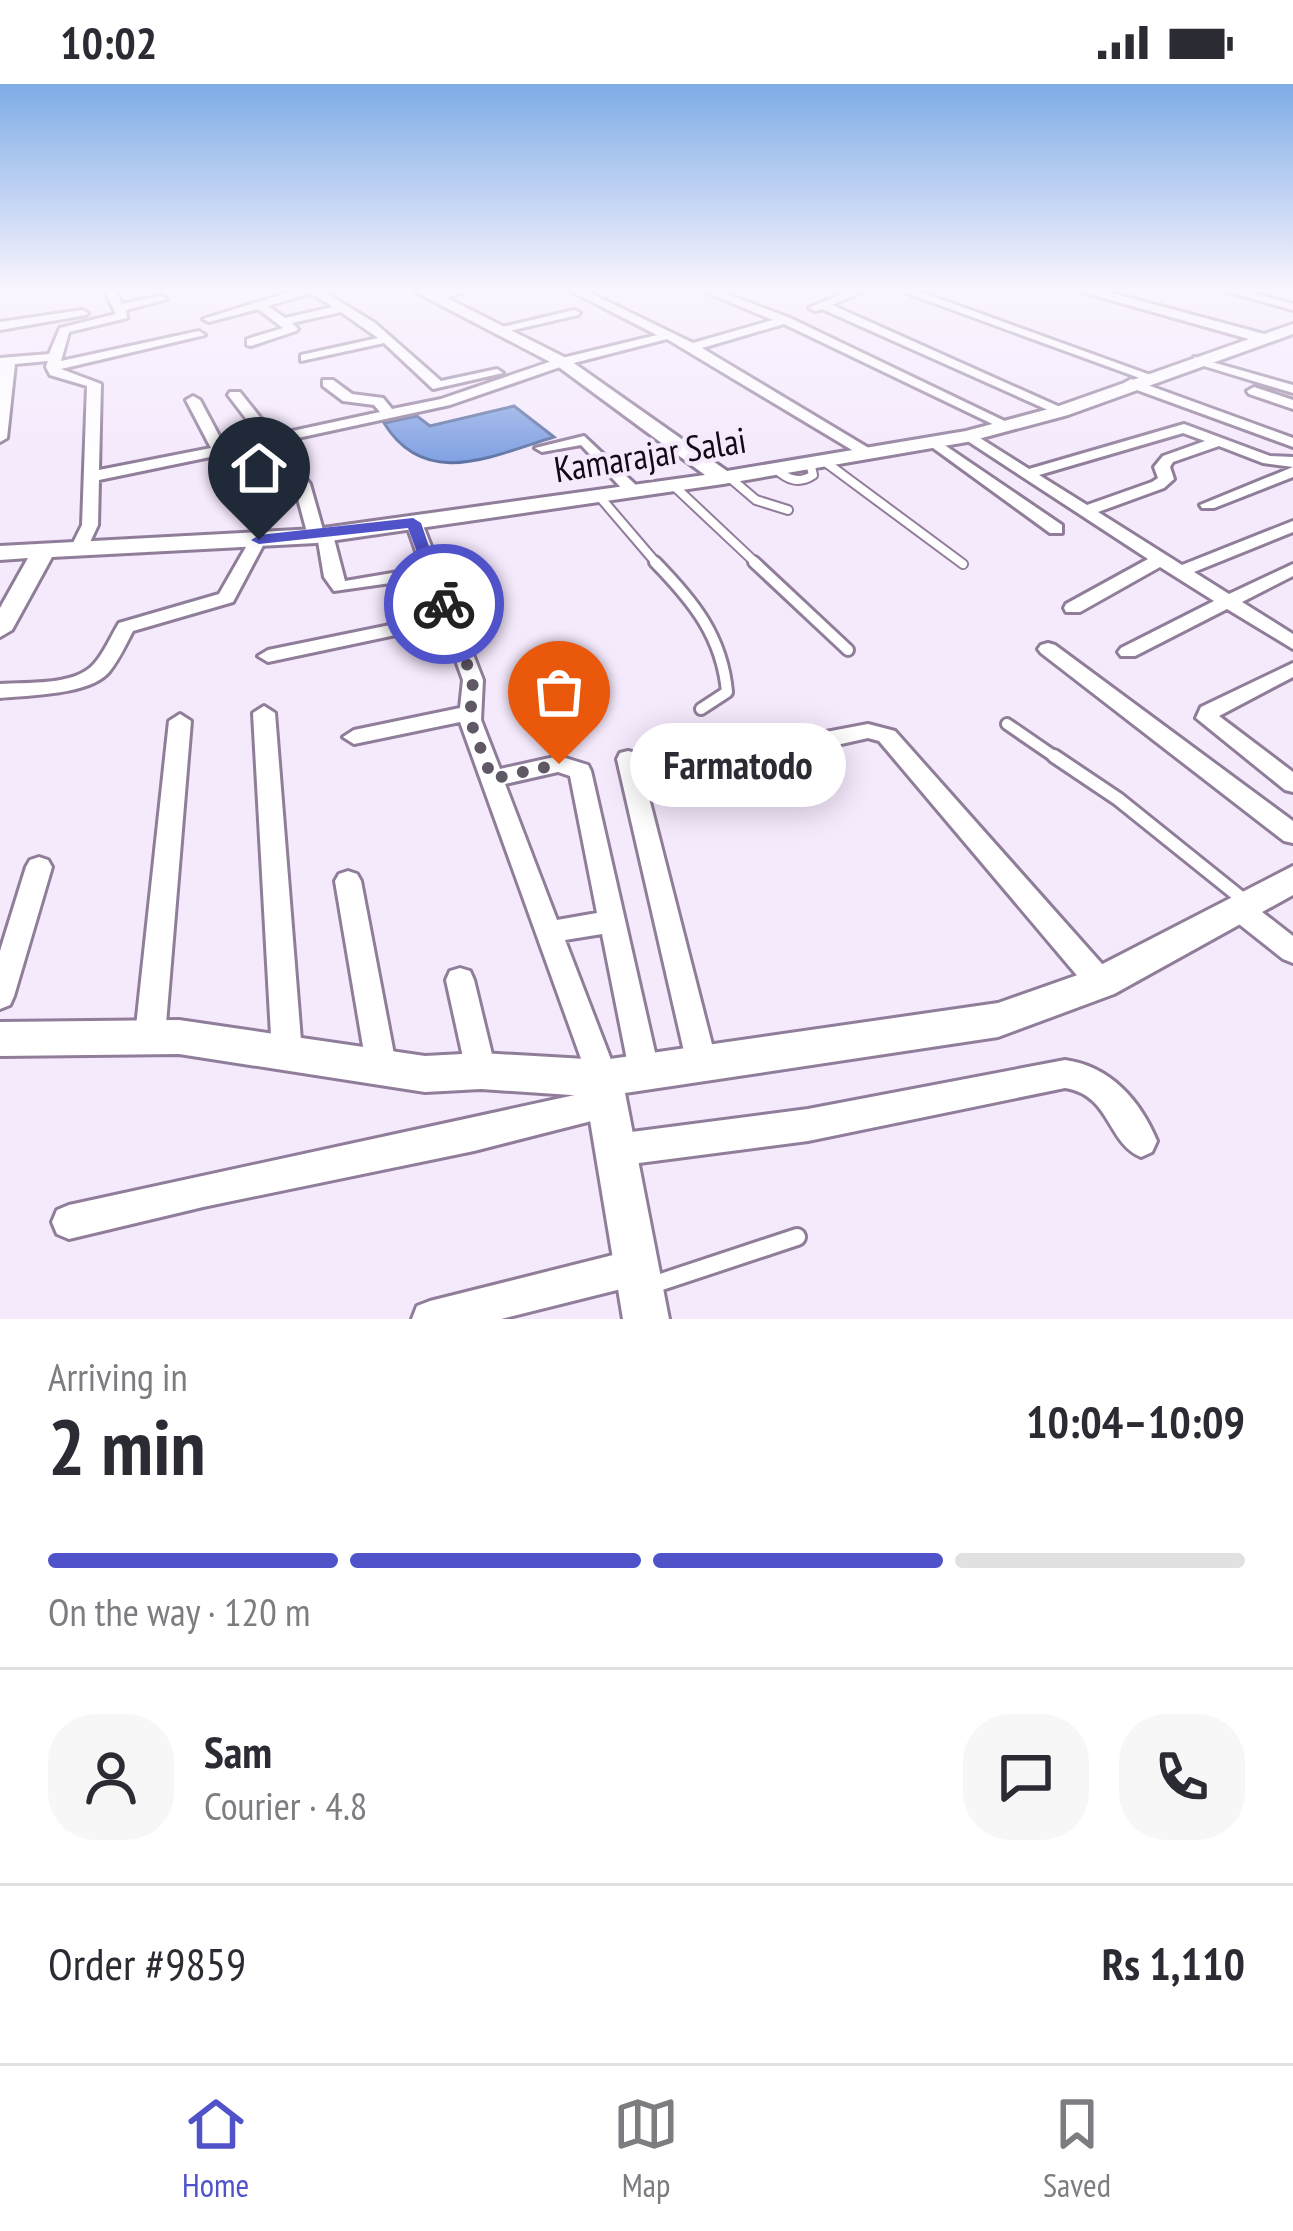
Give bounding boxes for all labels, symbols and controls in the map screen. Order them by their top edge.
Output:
text: 10:02 [60,13,157,71]
street label: Kamarajar Salai [551,416,749,492]
pin [208,417,310,540]
icon: home [226,435,292,501]
courier [384,544,504,664]
icon: bike [411,571,477,637]
pin [508,641,610,764]
icon: bag [526,659,592,725]
callout: Farmatodo [631,722,847,806]
text: Farmatodo [663,739,813,790]
text: Arriving in [48,1351,188,1402]
text: 10:04–10:09 [1026,1392,1245,1450]
text: 2 min [48,1396,206,1497]
text: On the way · 120 m [48,1586,310,1637]
button: person [48,1714,174,1840]
button: chat [963,1714,1089,1840]
button: phone [1119,1714,1245,1840]
text: Sam [204,1722,272,1780]
text: Courier · 4.8 [204,1780,367,1831]
text: Order #9859 [48,1934,246,1992]
text: Rs 1,110 [1102,1934,1245,1992]
tab: Home [182,2091,249,2206]
tab: Map [613,2091,679,2206]
tab: Saved [1043,2091,1111,2206]

